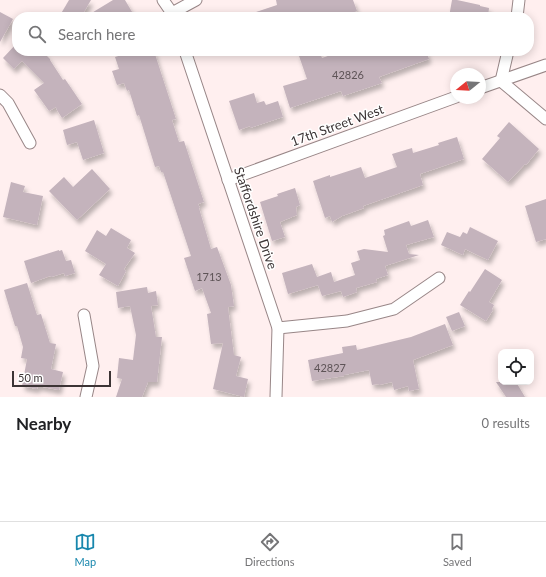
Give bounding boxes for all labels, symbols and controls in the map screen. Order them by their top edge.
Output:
search box [12,12,534,56]
icon: search [26,23,48,45]
text: Search here [58,25,135,43]
house number: 42826 [332,68,364,81]
north arrow [450,68,486,104]
street label: 17th Street West [288,101,386,149]
street label: Staffordshire Drive [231,165,281,271]
house number: 1713 [196,270,222,283]
map controls [498,349,534,385]
button: locate [498,349,534,385]
house number: 42827 [314,361,346,374]
scale bar [12,369,111,388]
text: 50 m [18,371,43,384]
text: Nearby [16,413,71,434]
text: 0 results [482,415,530,431]
tab: Map [74,531,96,568]
tab: Directions [245,531,294,568]
tab: Saved [443,531,472,568]

